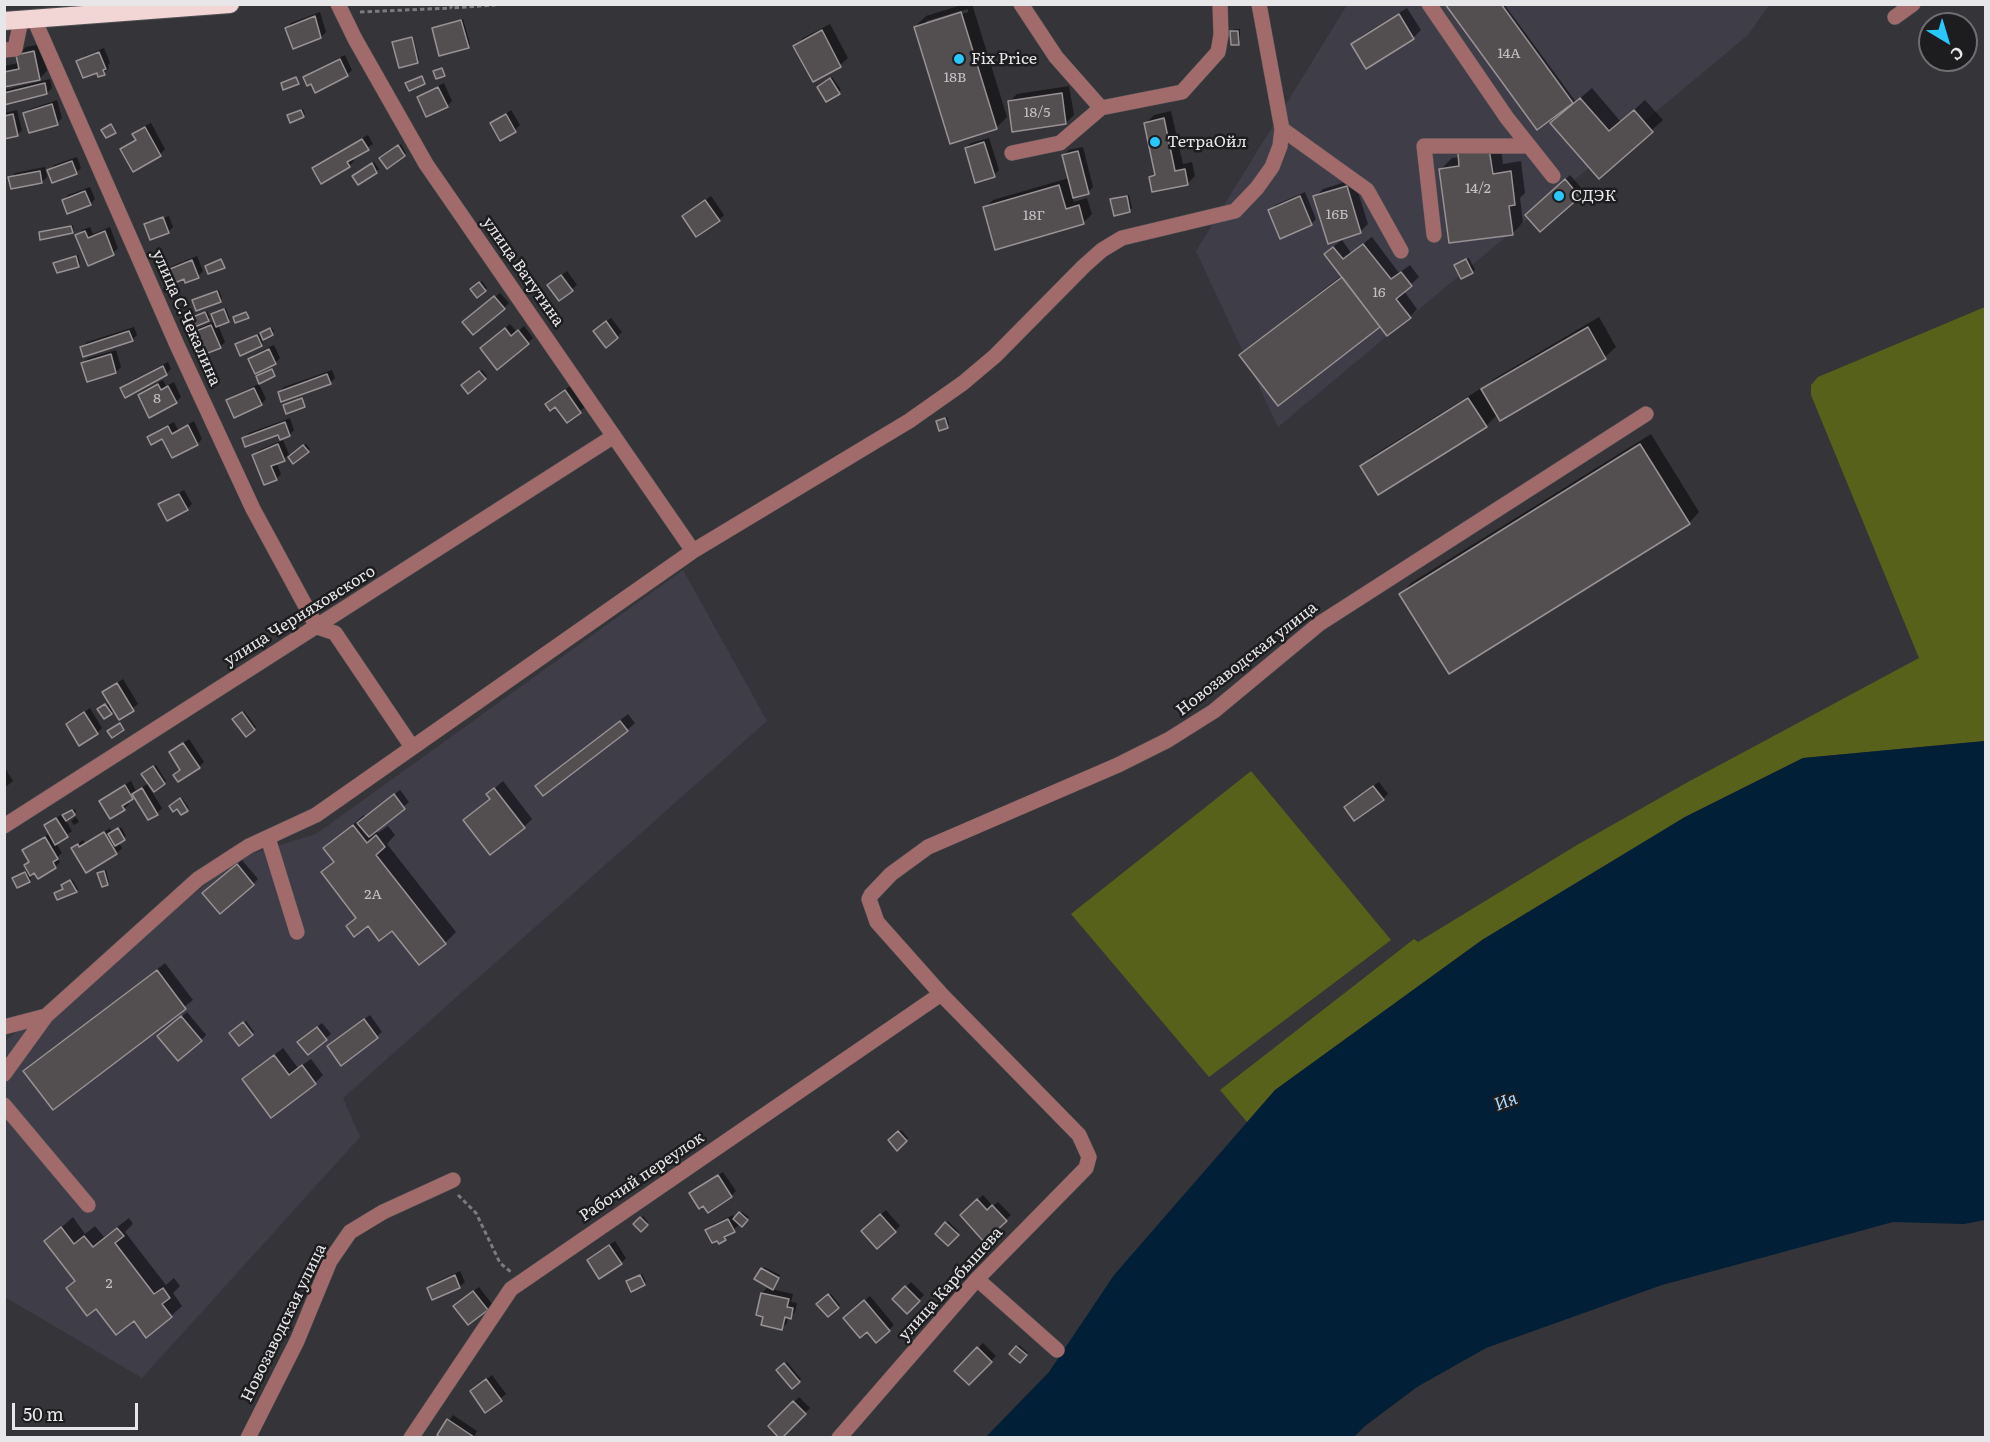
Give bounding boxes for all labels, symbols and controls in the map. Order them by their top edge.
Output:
north arrow [1918,12,1978,72]
text: С [1946,42,1970,68]
house number: 14А [1497,46,1521,62]
place label: Fix Price [971,49,1037,69]
marker: Fix Price [952,52,966,66]
house number: 18В [944,70,966,86]
house number: 18/5 [1024,105,1050,121]
place label: ТетраОйл [1167,132,1247,152]
marker: ТетраОйл [1148,135,1162,149]
house number: 14/2 [1465,181,1491,197]
place label: СДЭК [1571,186,1616,206]
marker: СДЭК [1552,189,1566,203]
house number: 16Б [1326,207,1348,223]
house number: 18Г [1023,208,1045,224]
street label: улица Ватутина [478,214,568,330]
street label: улица С.Чекалина [147,247,225,389]
house number: 16 [1372,285,1386,301]
house number: 8 [153,391,161,407]
street label: улица Черняховского [221,562,379,670]
street label: Новозаводская улица [1173,598,1321,720]
house number: 2А [364,887,382,903]
water label: Ия [1492,1088,1520,1116]
street label: Рабочий переулок [576,1128,708,1226]
street label: улица Карбышева [895,1223,1007,1345]
street label: Новозаводская улица [237,1241,331,1405]
house number: 2 [105,1276,113,1292]
scale bar [15,1391,141,1429]
text: 50 m [23,1400,64,1427]

